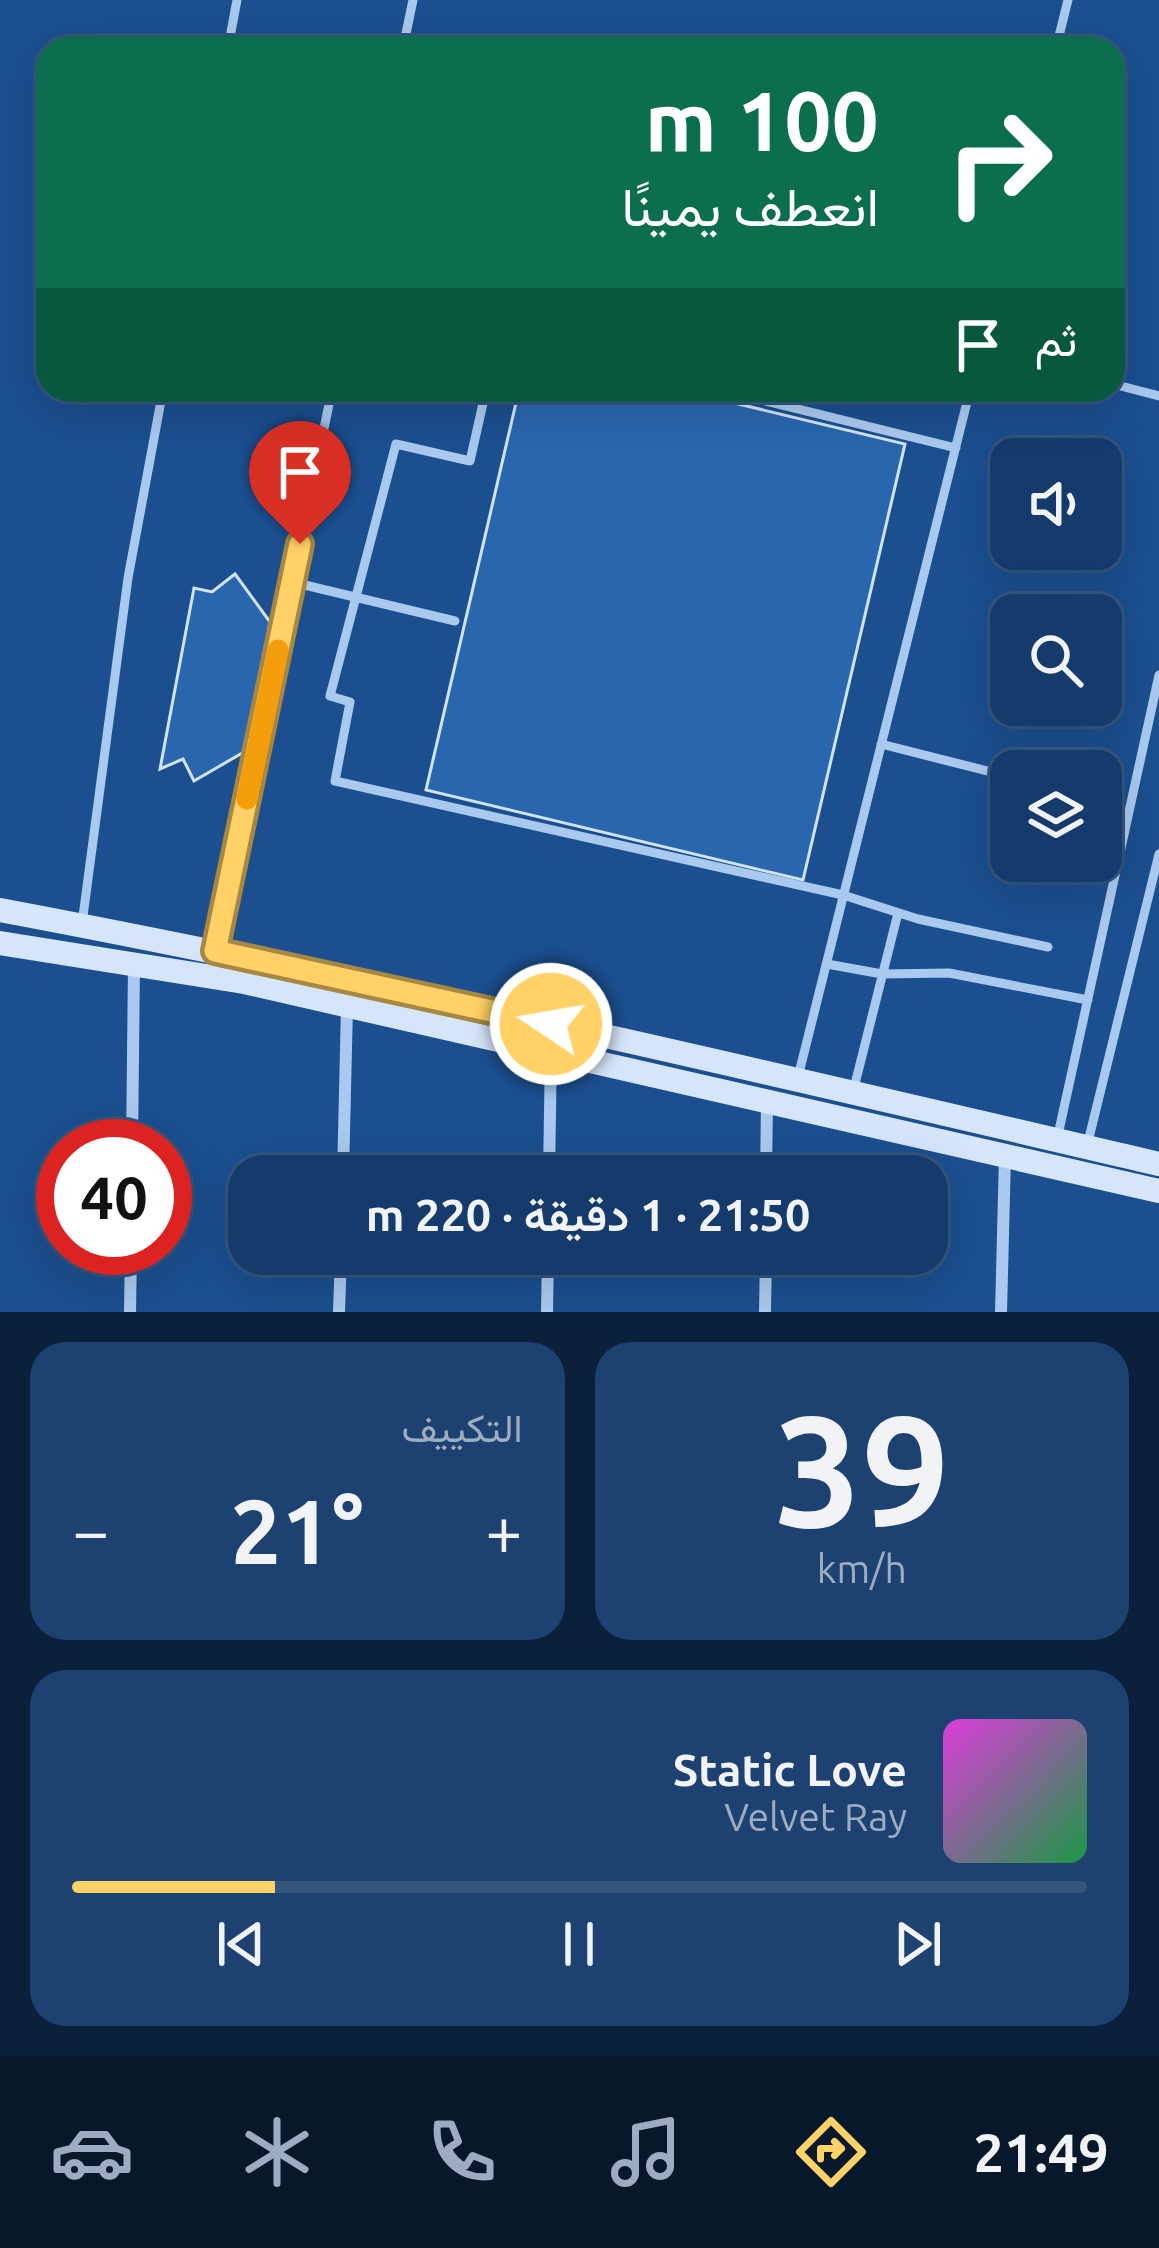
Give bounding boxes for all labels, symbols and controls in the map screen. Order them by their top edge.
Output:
text: 100 m [645,73,879,167]
icon: right [921,84,1077,240]
text: انعطف يمينًا [621,176,879,236]
icon: arrive [945,312,1011,378]
text: ثم [1035,314,1077,365]
pin [249,421,351,544]
map controls [990,438,1122,882]
button: sound [990,438,1122,570]
icon: arrive [267,439,333,505]
button: search [990,594,1122,726]
button: layers [990,750,1122,882]
position arrow [488,961,614,1087]
speed limit sign: 40 [36,1119,192,1275]
text: 21:50 · 1 دقيقة · 220 m [366,1189,810,1240]
text: 39 [774,1382,950,1556]
text: التكييف [402,1406,523,1449]
text: 21° [231,1480,364,1581]
text: − [72,1493,109,1567]
text: + [485,1493,522,1567]
text: km/h [817,1547,907,1590]
text: Static Love [673,1744,907,1795]
text: Velvet Ray [724,1795,907,1838]
icon: previous [208,1911,274,1977]
icon: pause [546,1911,612,1977]
icon: next [885,1911,951,1977]
icon: car [50,2110,134,2194]
icon: climate [235,2110,319,2194]
icon: phone [420,2110,504,2194]
icon: music [604,2110,688,2194]
icon: directions [789,2110,873,2194]
text: 21:49 [974,2122,1109,2182]

